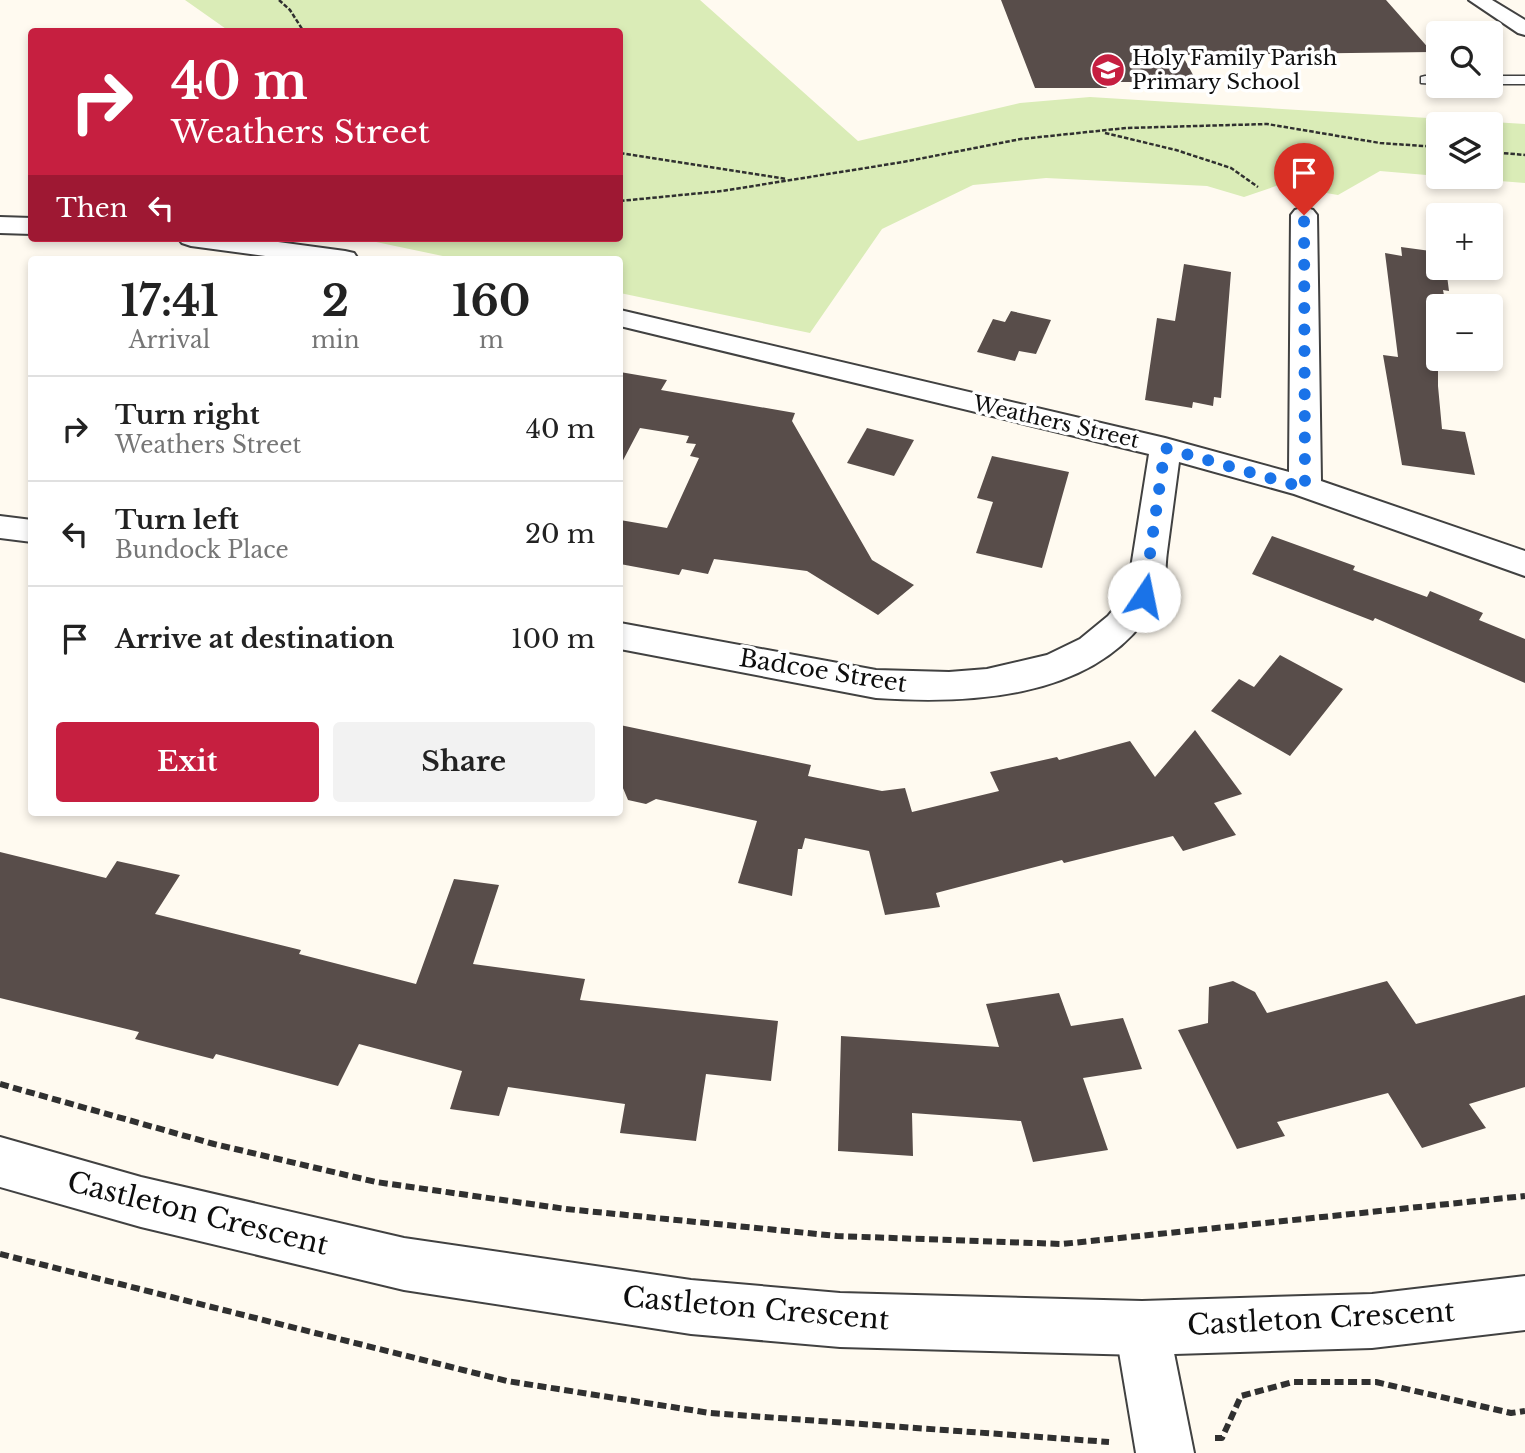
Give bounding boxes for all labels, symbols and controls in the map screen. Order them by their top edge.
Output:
map controls [1426,21,1503,371]
button: search [1426,21,1503,98]
place label: Holy Family Parish Primary School [1132,45,1337,95]
text: 40 m [171,51,308,112]
school or university icon: Holy Family Parish Primary School [1089,51,1127,89]
icon: right [56,56,147,147]
text: Weathers Street [171,112,430,152]
button: layers [1426,112,1503,189]
pin [1274,143,1334,215]
icon: arrive [1285,154,1323,192]
icon: left [142,189,180,227]
text: Then [56,192,128,224]
button: + [1426,203,1503,280]
text: 17:41 [121,275,219,327]
text: 2 [322,275,349,327]
text: 160 [452,275,530,327]
button: − [1426,294,1503,371]
text: Arrival [129,326,210,354]
text: min [311,326,360,354]
text: m [479,326,504,354]
street label: Weathers Street [969,390,1142,454]
text: Turn right [115,399,260,431]
icon: right [56,410,94,448]
text: 40 m [526,413,595,445]
text: Weathers Street [115,431,301,459]
text: Turn left [115,504,239,536]
icon: left [56,515,94,553]
text: 20 m [525,518,595,550]
text: Bundock Place [115,536,289,564]
position arrow [1107,559,1181,633]
icon: arrive [56,620,94,658]
text: Arrive at destination [115,623,395,655]
text: 100 m [511,623,595,655]
street label: Badcoe Street [737,643,909,698]
button: Exit [56,722,319,802]
button: Share [333,722,595,802]
street label: Castleton Crescent [64,1164,332,1263]
street label: Castleton Crescent [621,1279,891,1338]
street label: Castleton Crescent [1186,1294,1456,1343]

